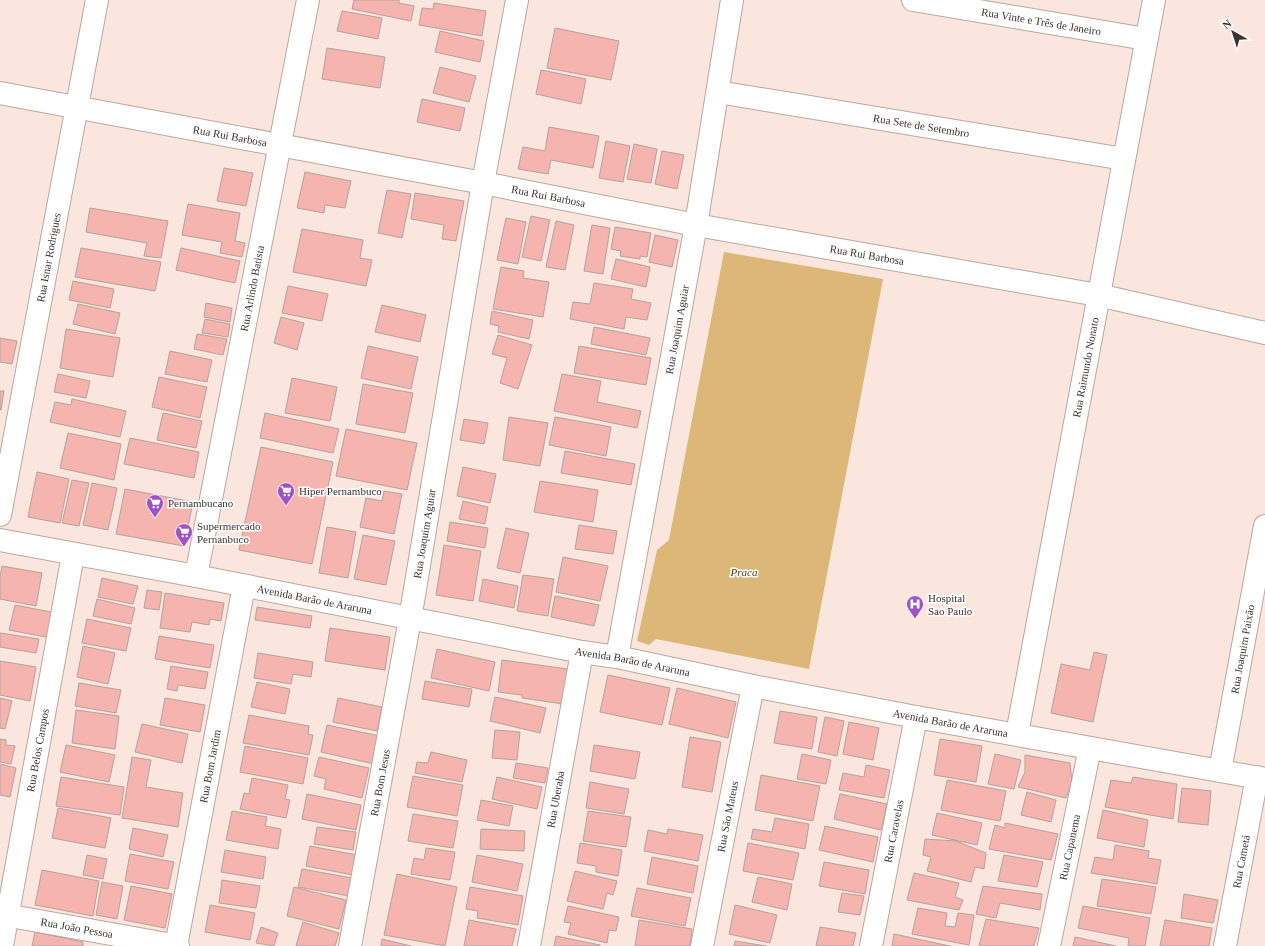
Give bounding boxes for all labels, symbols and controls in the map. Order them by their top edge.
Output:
street label: Rua Vinte e Três de Janeiro [980,6,1102,37]
north arrow [1213,12,1253,52]
text: N [1220,17,1234,31]
street label: Rua Sete de Setembro [872,112,971,139]
street label: Rua Rui Barbosa [192,123,268,149]
street label: Rua Rui Barbosa [510,183,587,209]
street label: Rua Isnar Rodrigues [34,212,63,303]
street label: Rua Rui Barbosa [829,242,905,267]
street label: Rua Arlindo Batista [238,244,266,332]
street label: Rua Joaquim Aguiar [663,284,691,375]
street label: Rua Raimundo Nonato [1070,316,1101,418]
supermarket icon: Hiper Pernambuco [276,481,296,506]
place label: Hiper Pernambuco [299,485,382,497]
street label: Rua Joaquim Aguiar [411,488,438,579]
supermarket icon: Pernambucano [145,493,165,518]
place label: Pernambucano [168,497,234,509]
place label: Supermercado Pernanbuco [197,520,261,545]
supermarket icon: Supermercado Pernanbuco [174,522,194,547]
park label: Praca [730,566,758,578]
street label: Avenida Barão de Araruna [256,582,373,617]
place label: Hospital Sao Paulo [928,592,973,617]
hospital icon: Hospital Sao Paulo [905,594,925,619]
street label: Rua Joaquim Paixão [1228,603,1257,695]
street label: Avenida Barão de Araruna [574,645,691,678]
street label: Avenida Barão de Araruna [892,707,1009,739]
street label: Rua Belos Campos [24,708,51,793]
street label: Rua Bom Jardim [197,728,223,804]
street label: Rua Bom Jesus [368,748,392,817]
street label: Rua Uberaba [544,770,566,829]
street label: Rua São Mateus [715,780,740,853]
street label: Rua Caravelas [882,799,906,864]
street label: Rua Capanema [1057,813,1082,881]
street label: Rua Cametá [1230,834,1252,889]
street label: Rua João Pessoa [40,915,114,940]

